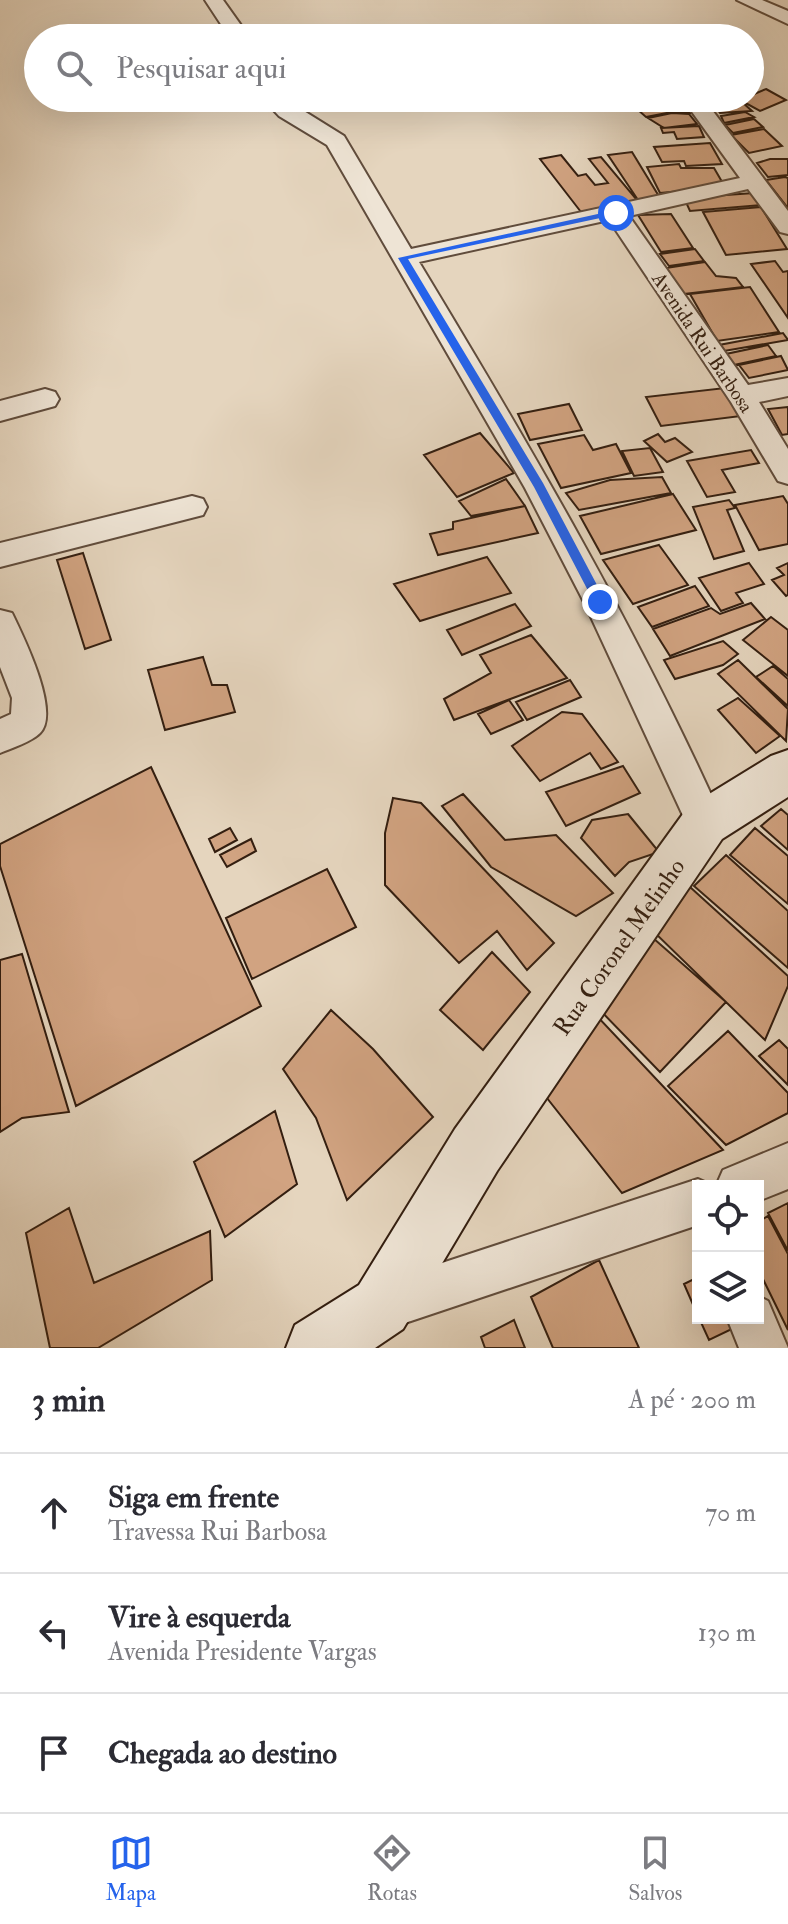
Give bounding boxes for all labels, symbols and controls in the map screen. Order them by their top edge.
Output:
search box [24,24,764,112]
icon: search [52,46,96,90]
text: Pesquisar aqui [116,50,286,87]
route start [598,195,634,231]
street label: Avenida Rui Barbosa [646,266,759,418]
route end [582,584,618,620]
street label: Rua Coronel Melinho [547,853,692,1042]
map controls [692,1180,764,1324]
button: locate [692,1180,764,1252]
button: layers [692,1252,764,1324]
text: 3 min [32,1379,105,1422]
text: A pé · 200 m [628,1384,756,1416]
text: Siga em frente [108,1479,279,1516]
icon: ahead [32,1491,76,1535]
text: 70 m [705,1497,756,1529]
text: Travessa Rui Barbosa [108,1516,327,1548]
text: Vire à esquerda [108,1599,290,1636]
icon: left [32,1611,76,1655]
text: 130 m [698,1617,756,1649]
text: Avenida Presidente Vargas [108,1636,377,1668]
icon: arrive [32,1731,76,1775]
text: Chegada ao destino [108,1735,337,1772]
tab: Mapa [106,1831,156,1907]
tab: Rotas [367,1831,417,1907]
tab: Salvos [628,1831,682,1907]

